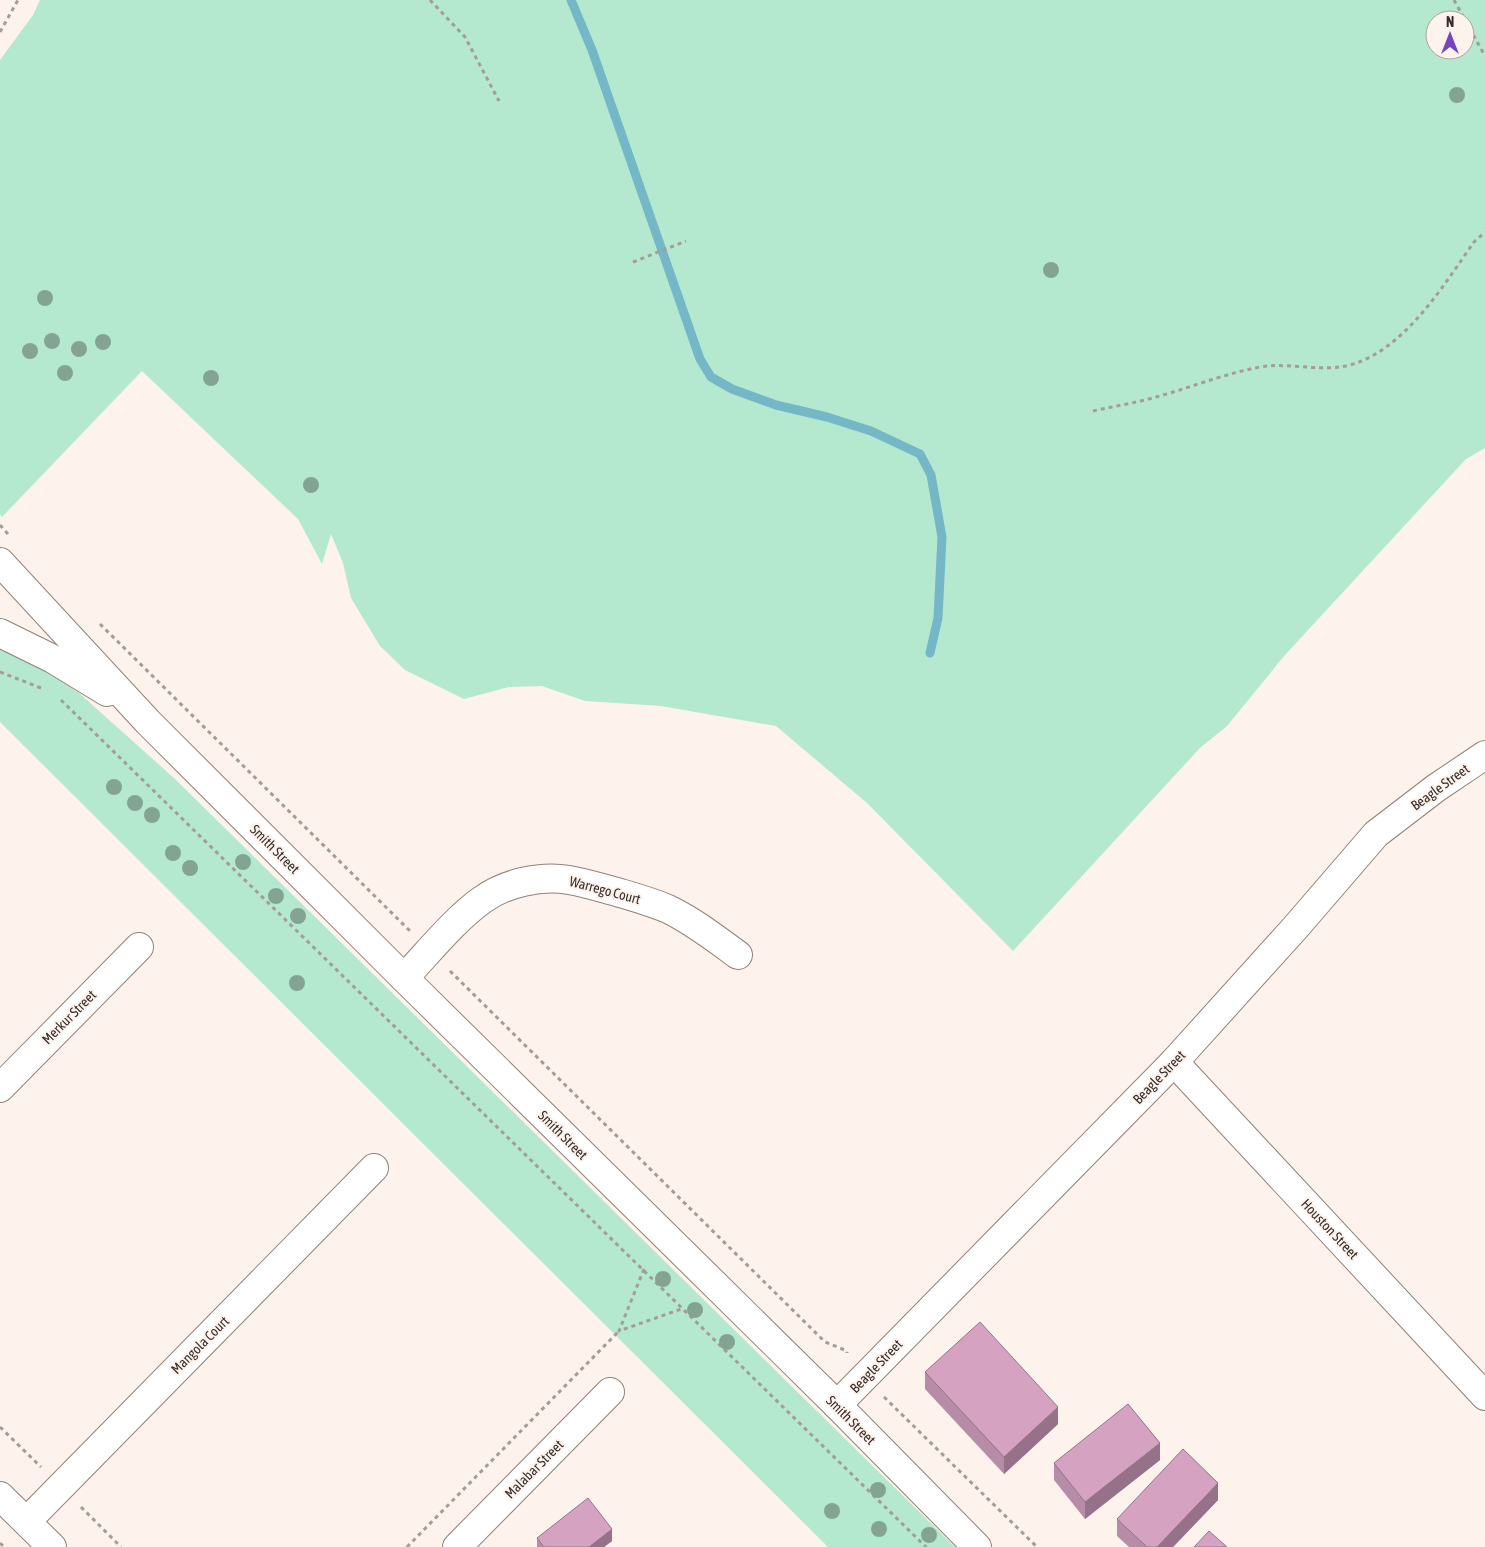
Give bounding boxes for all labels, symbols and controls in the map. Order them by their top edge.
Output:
north arrow [1425,10,1475,60]
text: N [1446,14,1454,30]
street label: Beagle Street [1408,761,1472,813]
street label: Smith Street [247,821,303,877]
street label: Warrego Court [568,873,642,907]
street label: Merkur Street [39,987,99,1047]
street label: Beagle Street [1130,1047,1188,1107]
street label: Smith Street [535,1107,591,1163]
street label: Houston Street [1298,1196,1362,1262]
street label: Mangola Court [168,1313,232,1377]
street label: Beagle Street [847,1336,905,1396]
street label: Smith Street [823,1392,879,1448]
street label: Malabar Street [501,1436,567,1502]

